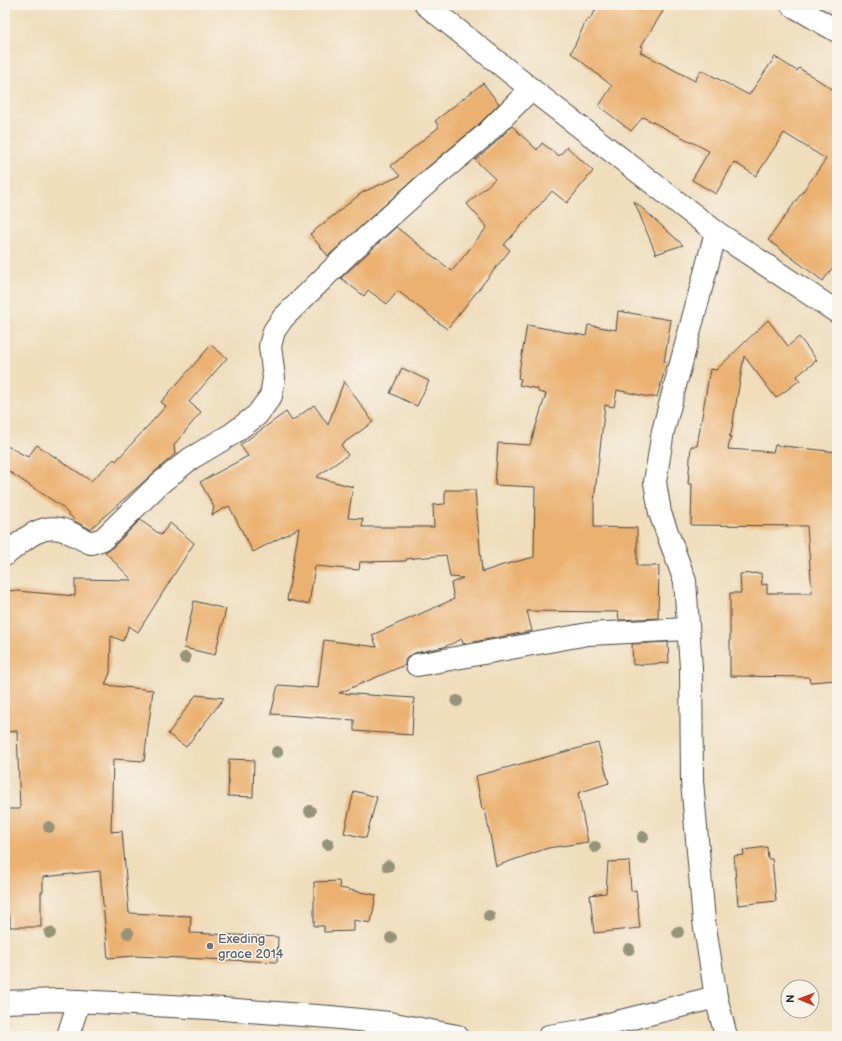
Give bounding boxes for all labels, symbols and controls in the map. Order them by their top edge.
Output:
place label: Exeding grace 2014 [218,931,284,962]
marker: Exeding grace 2014 [205,941,215,951]
north arrow [780,979,820,1019]
text: N [784,995,797,1003]

